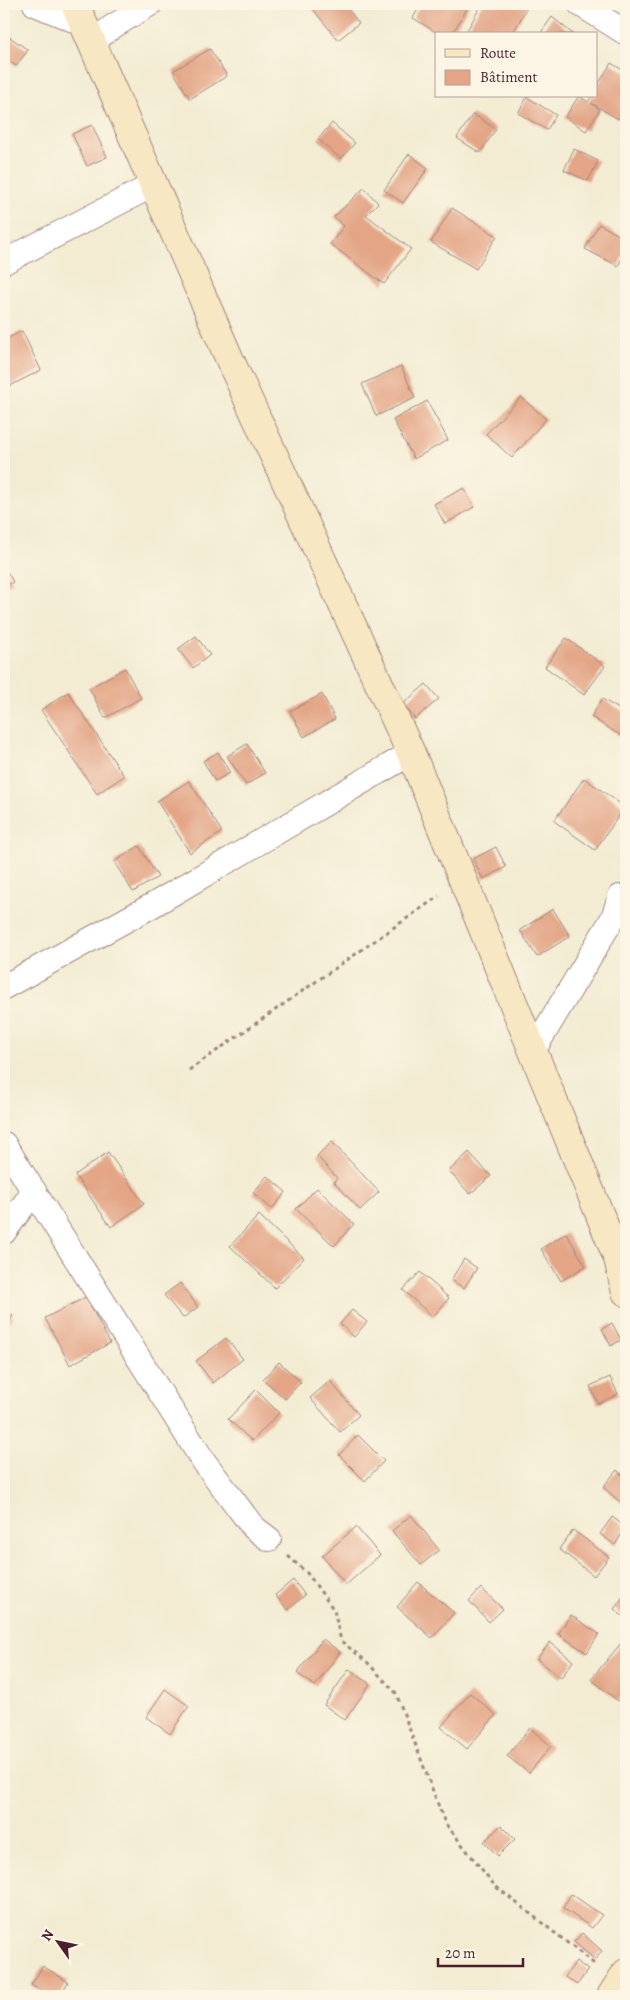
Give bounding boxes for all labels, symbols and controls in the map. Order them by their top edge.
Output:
legend [435,32,598,98]
text: Route [480,43,516,63]
text: Bâtiment [480,67,538,87]
north arrow [32,1918,82,1968]
text: N [37,1926,58,1945]
scale bar [438,1935,522,1967]
text: 20 m [445,1943,476,1963]

